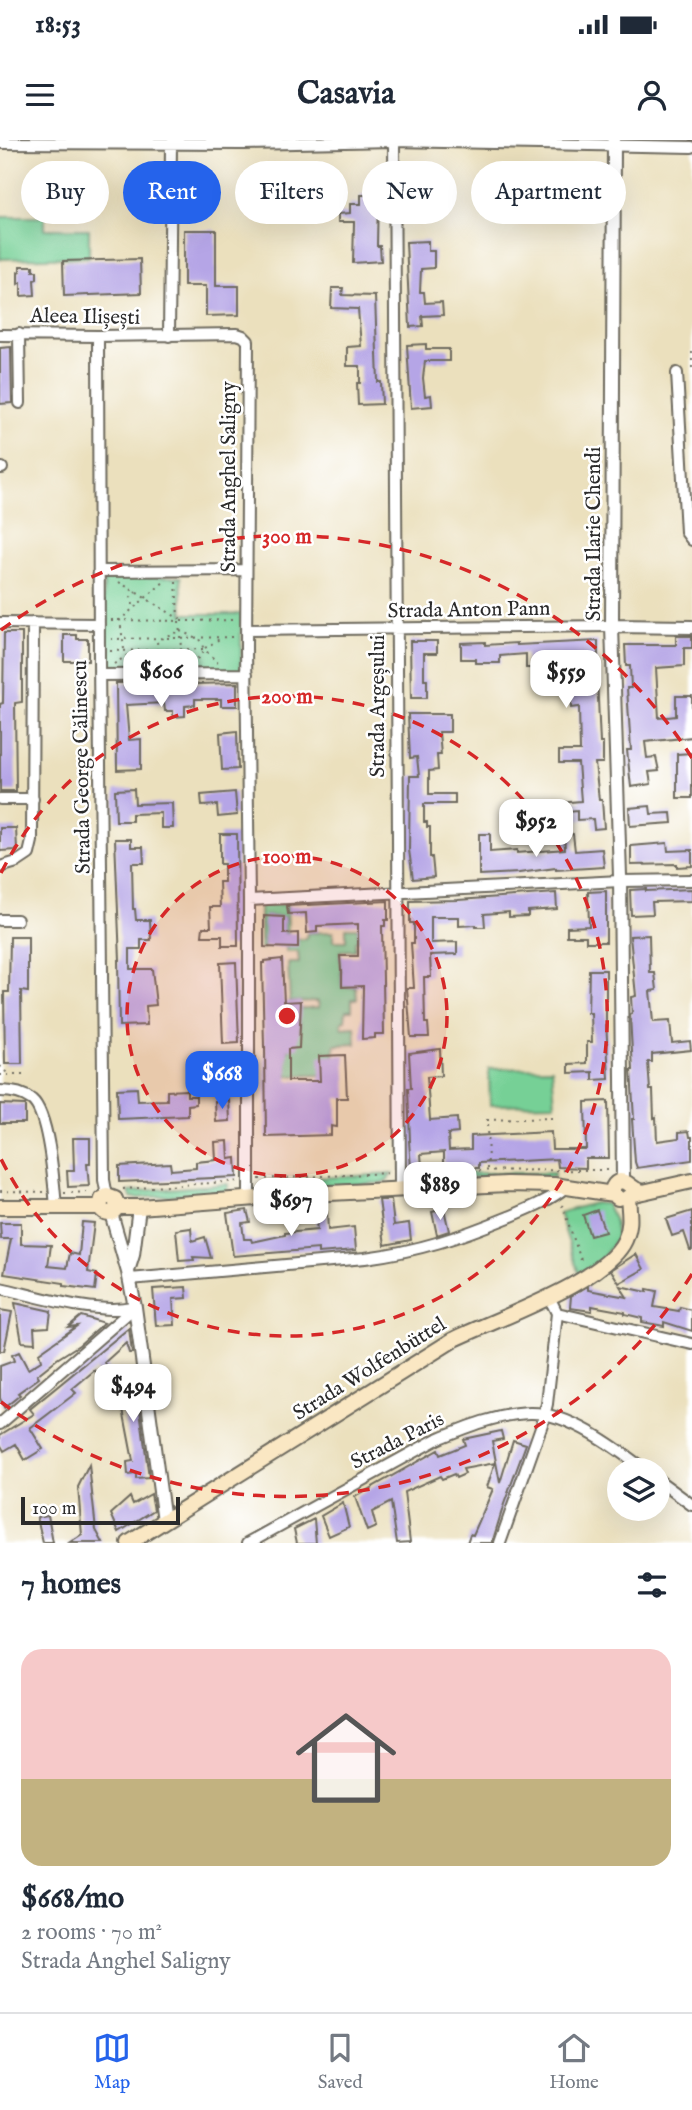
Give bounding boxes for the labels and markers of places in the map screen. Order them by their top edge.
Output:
pin: $606 [120,650,202,709]
pin: $559 [525,650,607,710]
pin: $952 [495,800,577,859]
centre of rings [275,1004,299,1028]
pin: $668 [181,1052,263,1111]
pin: $889 [399,1163,481,1222]
pin: $697 [250,1178,332,1238]
pin: $494 [92,1364,174,1424]

